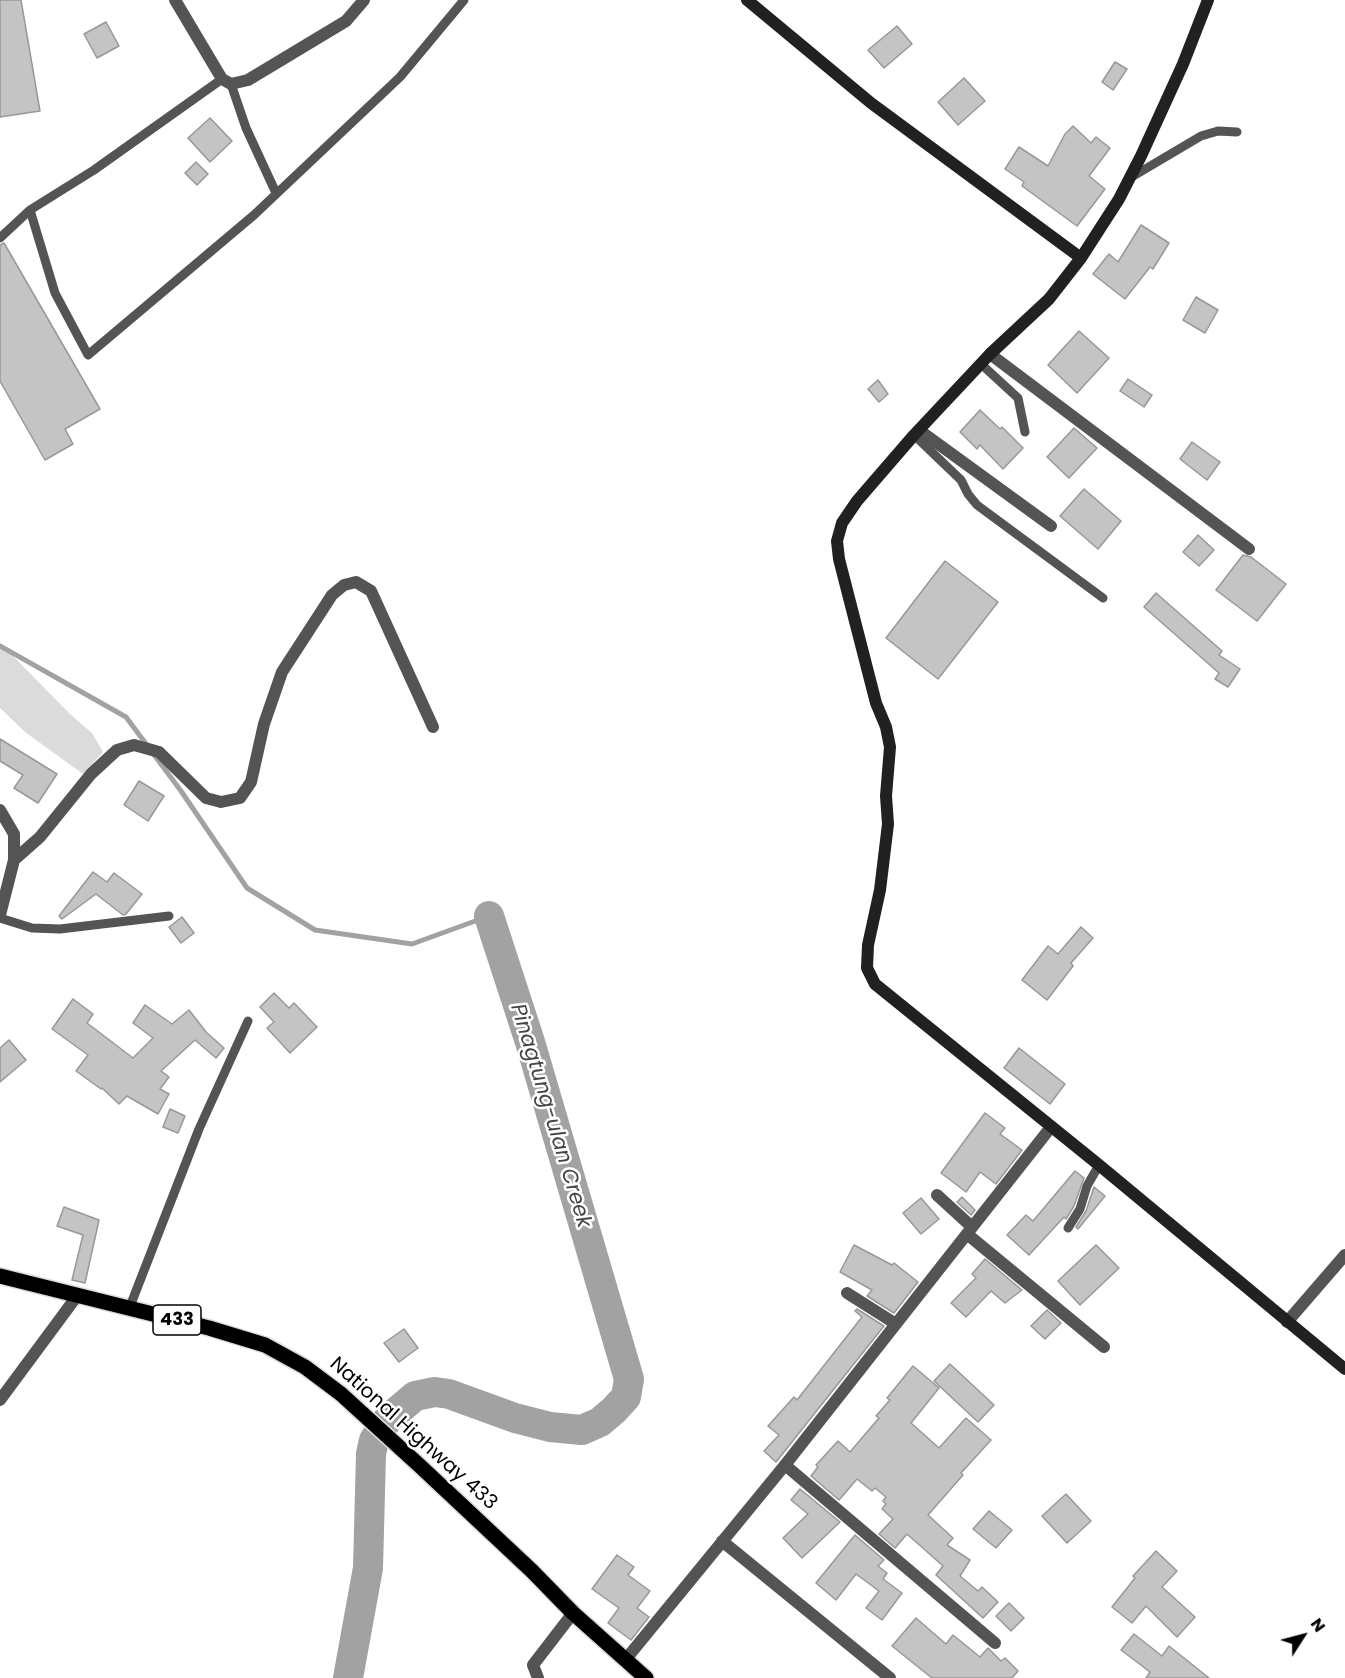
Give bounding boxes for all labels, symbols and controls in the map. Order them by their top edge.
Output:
water label: Pinagtung-ulan Creek [504,1001,596,1231]
road number: 433 [153,1305,201,1335]
street label: National Highway 433 [324,1353,502,1515]
north arrow [1273,1606,1333,1666]
text: N [1305,1613,1331,1637]

